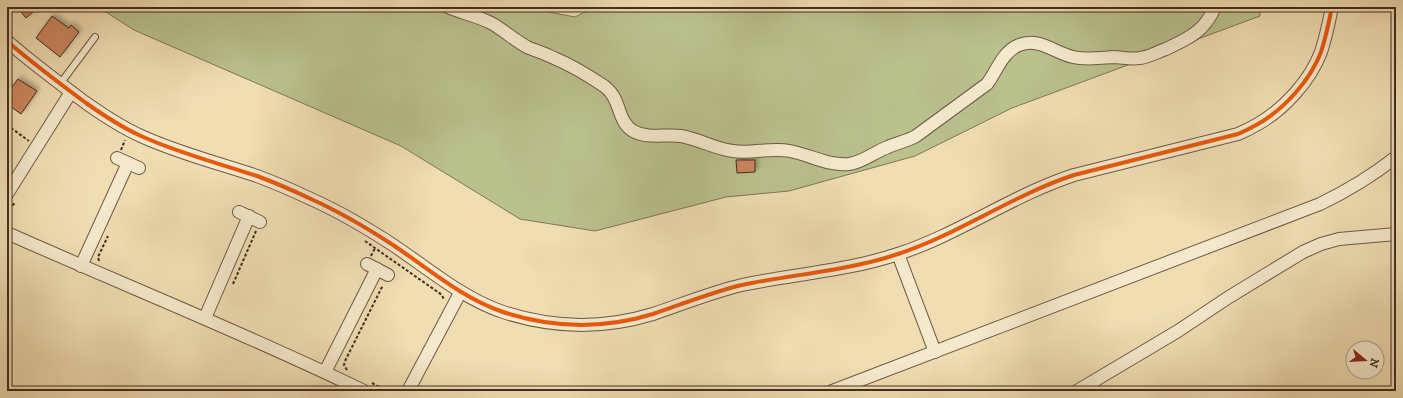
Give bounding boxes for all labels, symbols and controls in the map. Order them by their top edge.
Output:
north arrow [1345,340,1385,380]
text: N [1366,356,1382,369]

